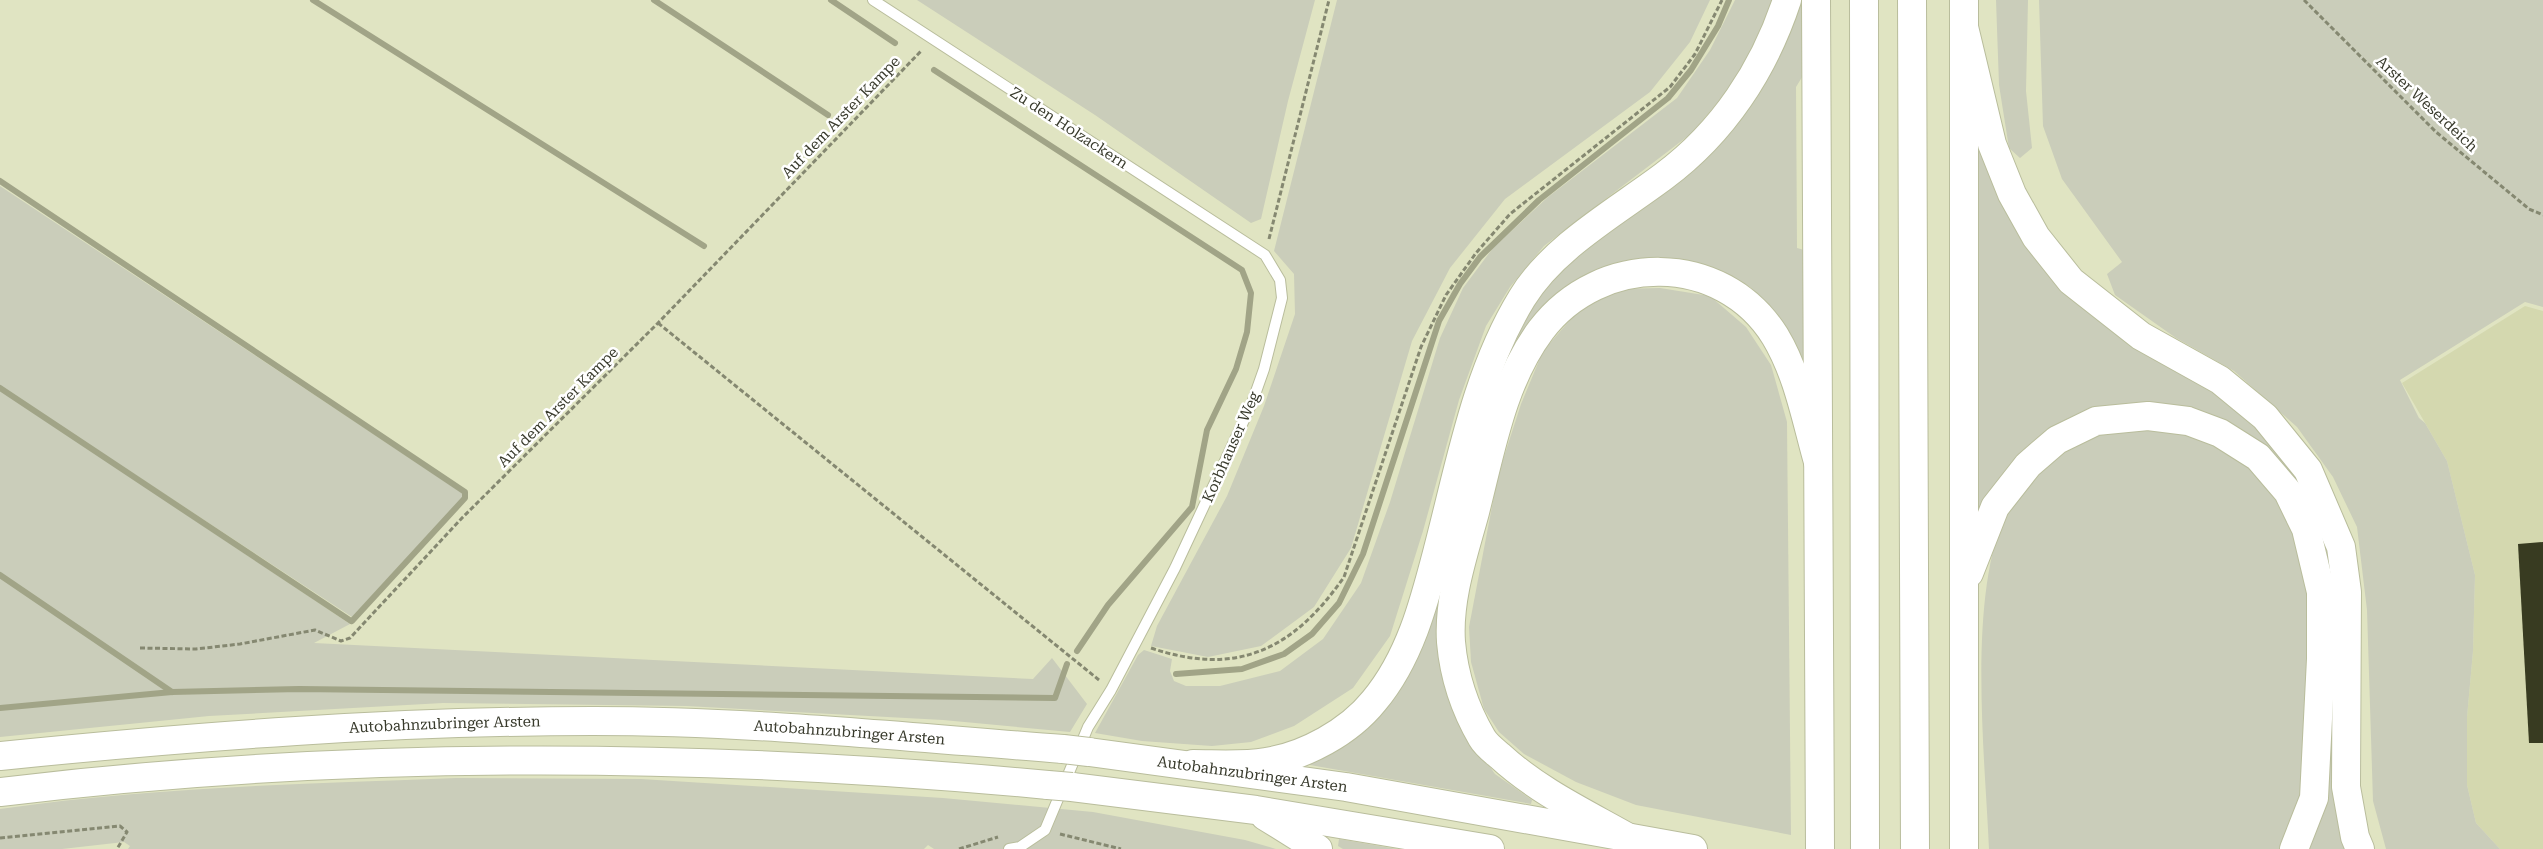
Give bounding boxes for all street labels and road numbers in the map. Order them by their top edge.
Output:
street label: Auf dem Arster Kampe [778,52,904,182]
street label: Arster Weserdeich [2372,52,2482,156]
street label: Zu den Holzackern [1007,83,1131,173]
street label: Auf dem Arster Kampe [494,343,622,471]
street label: Korbhauser Weg [1199,388,1264,505]
street label: Autobahnzubringer Arsten [348,712,541,737]
street label: Autobahnzubringer Arsten [753,717,946,748]
street label: Autobahnzubringer Arsten [1156,752,1349,796]

